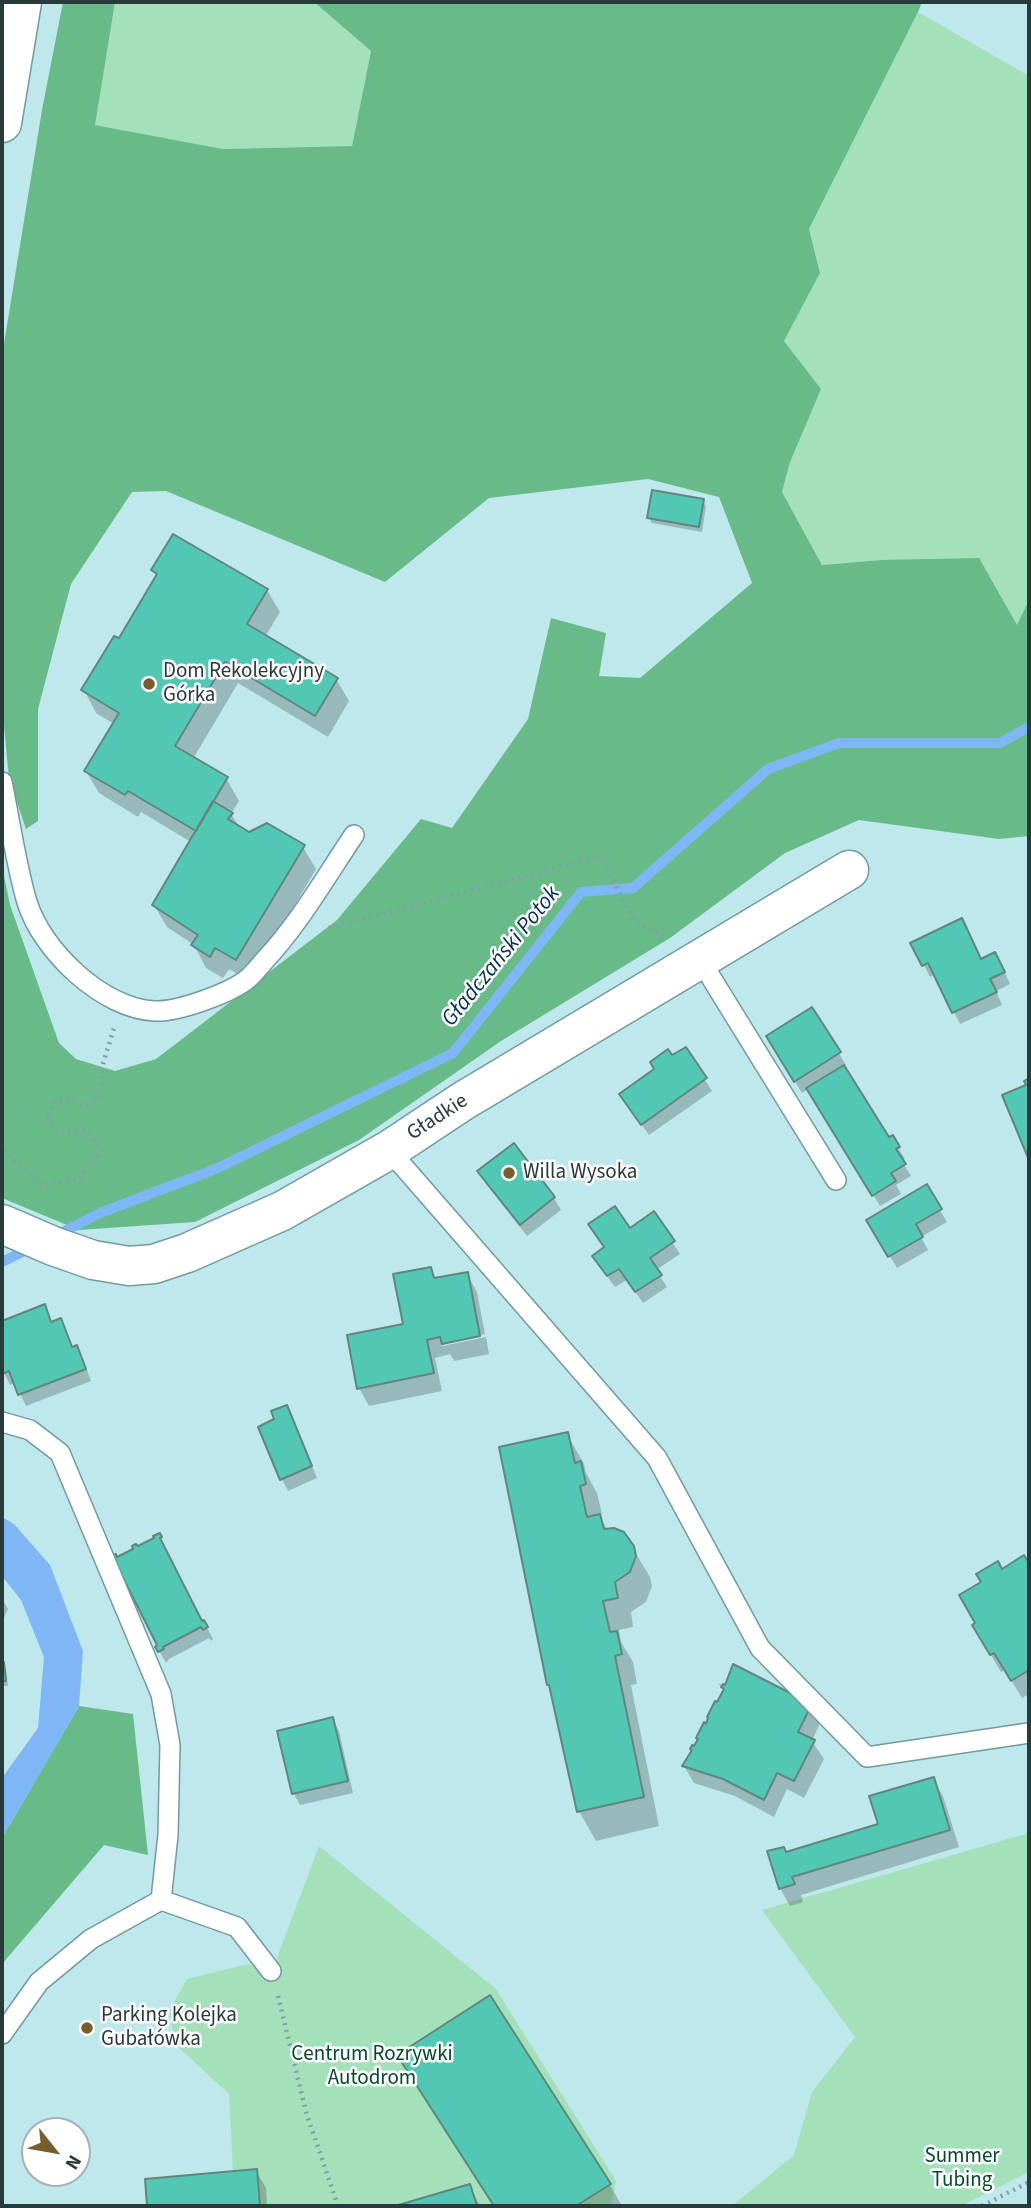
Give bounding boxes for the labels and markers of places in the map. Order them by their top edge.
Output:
place label: Dom Rekolekcyjny Górka [163,659,324,709]
marker: Dom Rekolekcyjny Górka [141,676,157,692]
place label: Willa Wysoka [523,1160,637,1186]
marker: Willa Wysoka [501,1165,517,1181]
place label: Parking Kolejka Gubałówka [101,2003,237,2053]
marker: Parking Kolejka Gubałówka [79,2020,95,2036]

